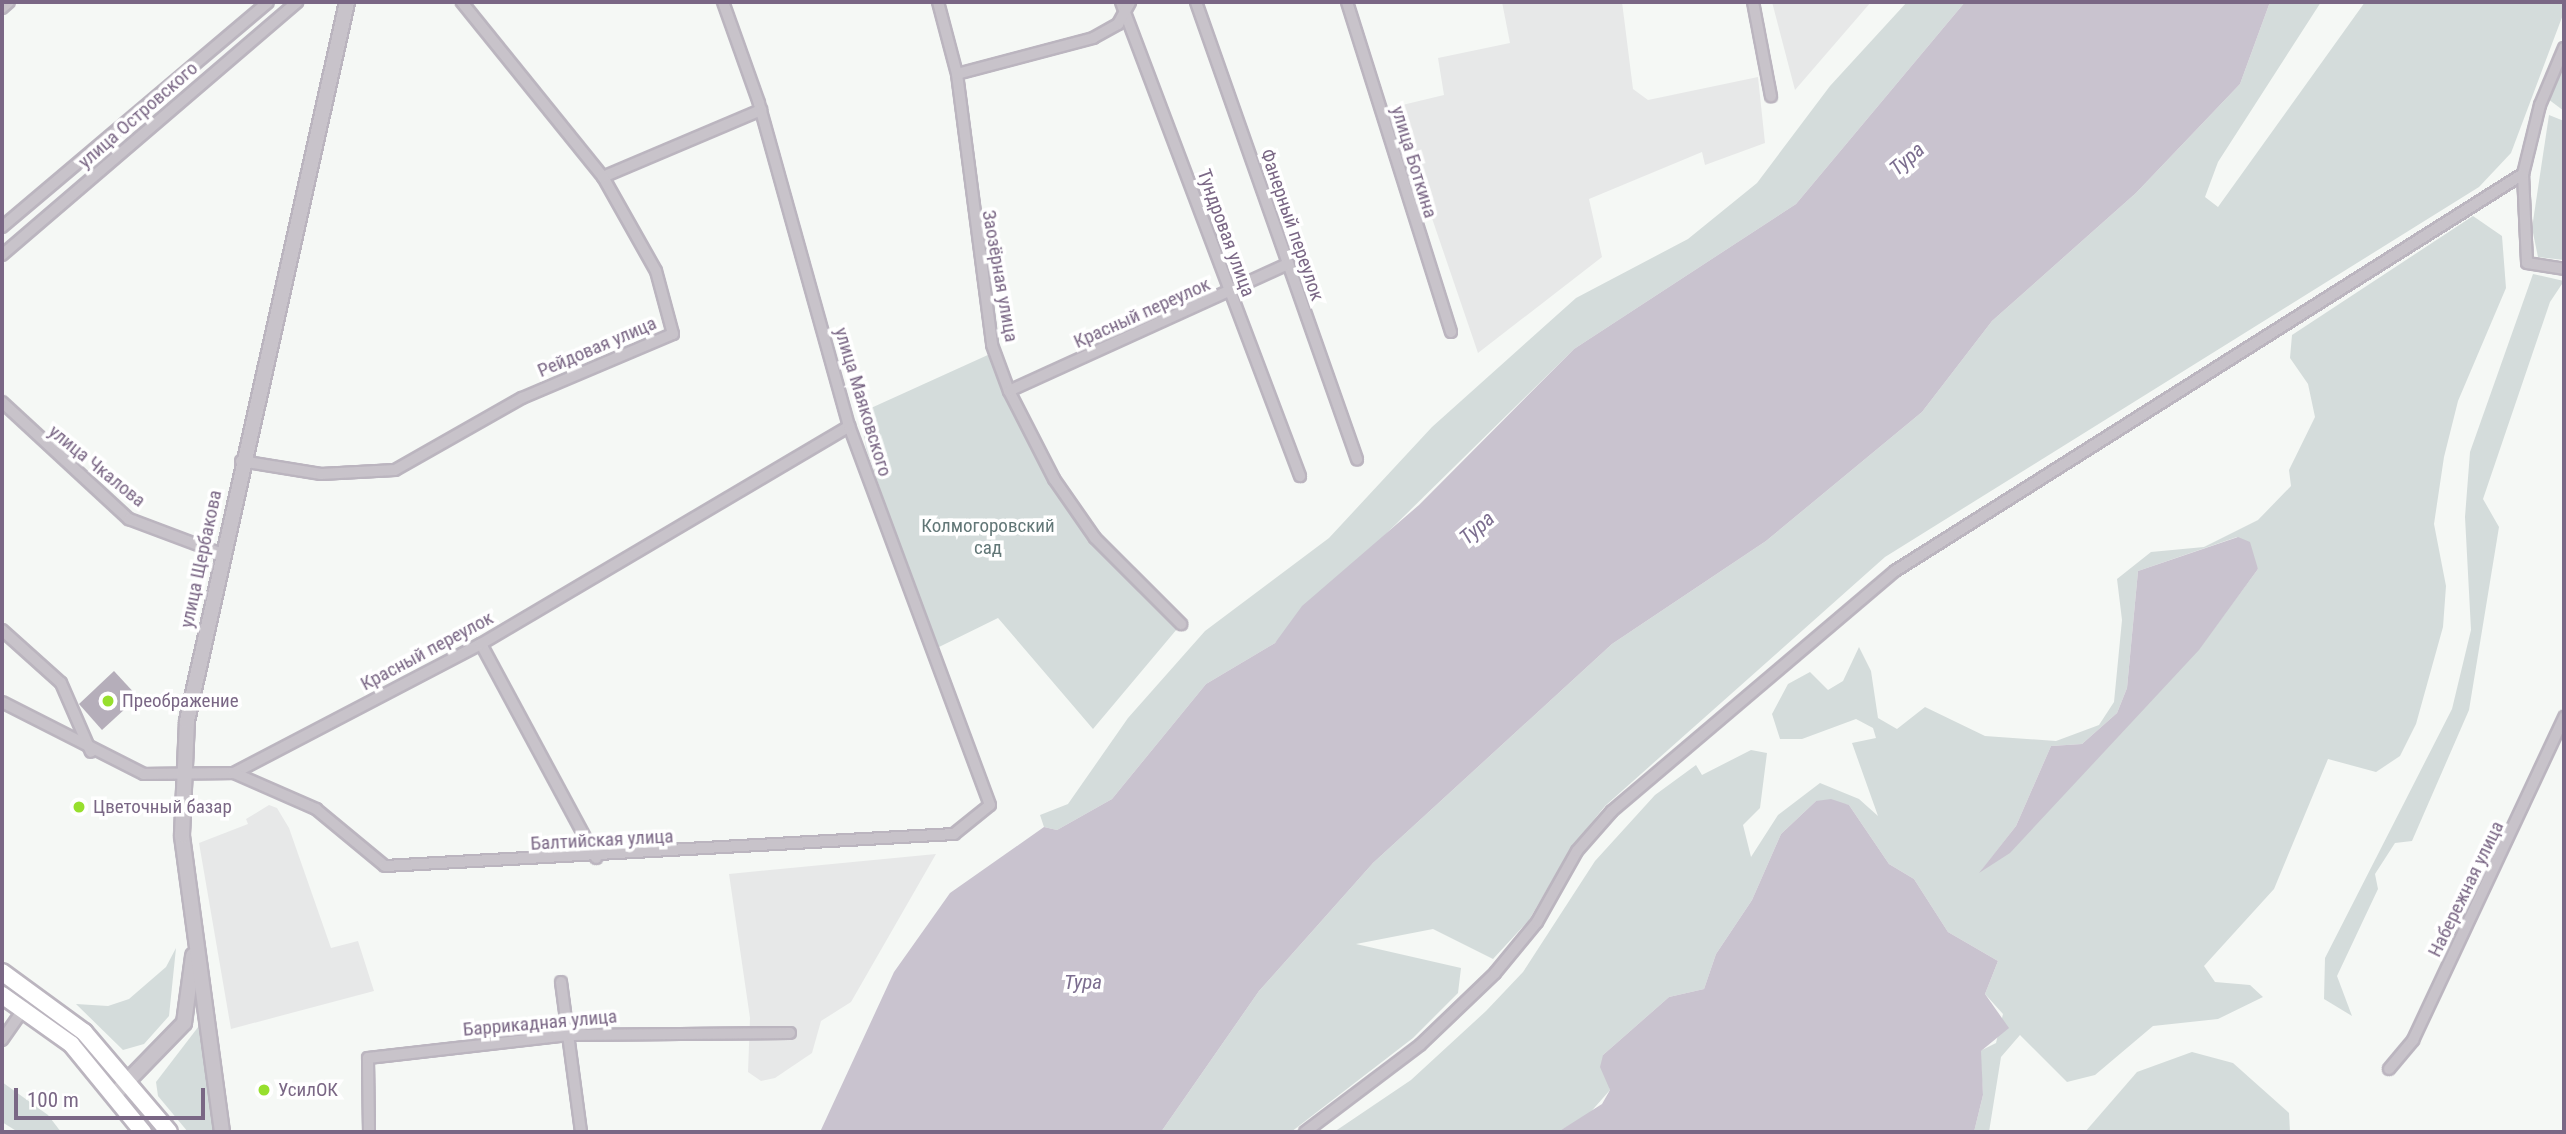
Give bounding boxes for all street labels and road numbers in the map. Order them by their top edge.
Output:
street label: улица Островского [74,57,202,173]
street label: улица Боткина [1386,103,1442,221]
street label: Фанерный переулок [1255,146,1329,304]
street label: Тундровая улица [1192,166,1260,300]
street label: Заозёрная улица [977,208,1023,344]
street label: Красный переулок [1070,273,1214,353]
street label: Рейдовая улица [534,312,660,382]
street label: улица Маяковского [829,325,897,479]
street label: улица Чкалова [44,420,150,512]
street label: улица Щербакова [175,488,227,630]
street label: Красный переулок [357,606,497,696]
street label: Набережная улица [2423,817,2509,961]
street label: Балтийская улица [530,825,674,855]
street label: Баррикадная улица [462,1005,618,1041]

